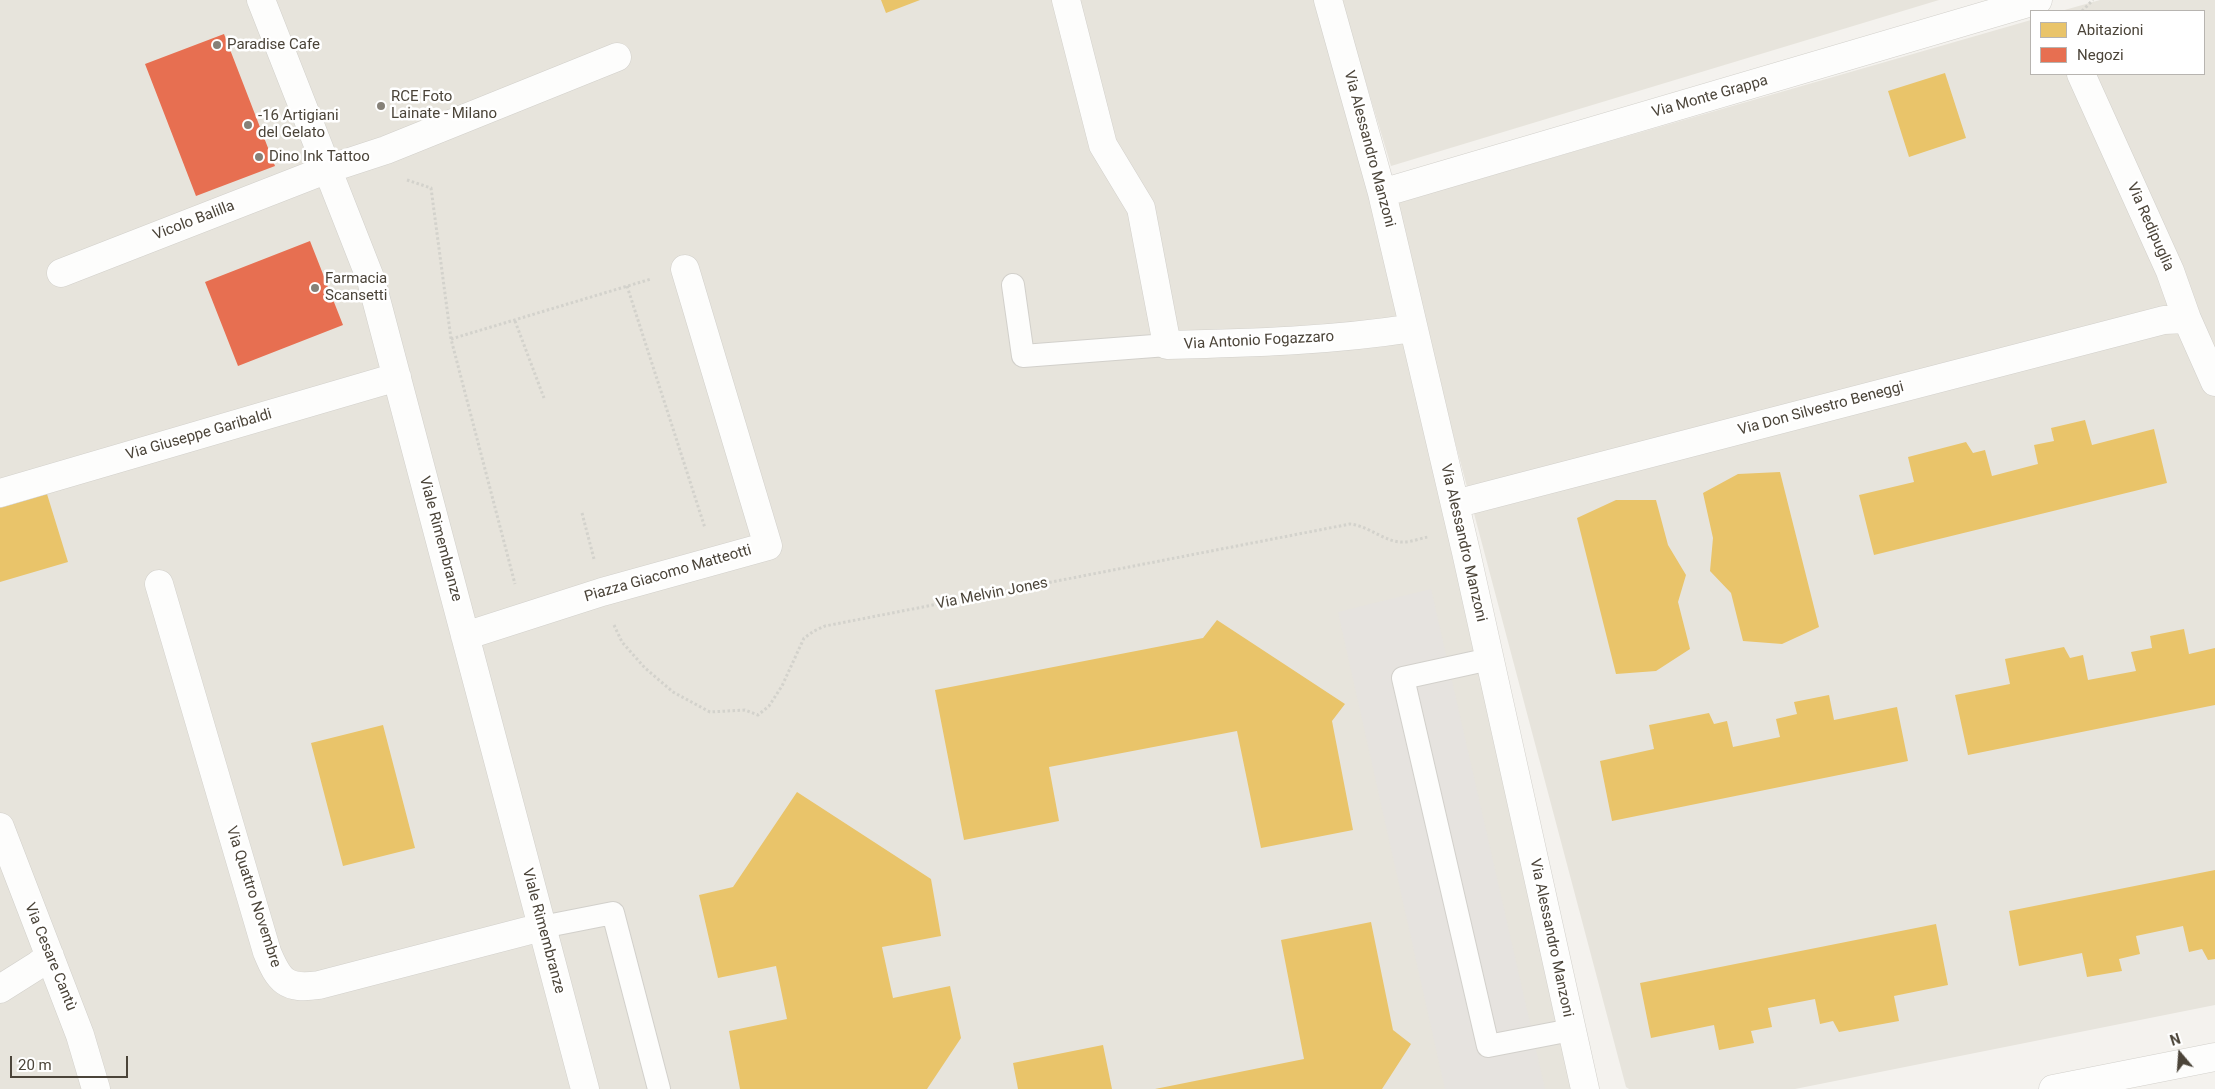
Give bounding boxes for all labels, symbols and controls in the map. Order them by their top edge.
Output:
legend [2030,10,2205,75]
text: Abitazioni [2077,21,2144,39]
place label: Paradise Cafe [227,36,320,54]
marker: Paradise Cafe [211,39,223,51]
text: Negozi [2077,46,2124,64]
street label: Via Alessandro Manzoni [1339,69,1399,229]
street label: Via Monte Grappa [1650,72,1770,122]
place label: RCE Foto Lainate - Milano [391,88,497,123]
marker: RCE Foto Lainate - Milano [375,100,387,112]
place label: -16 Artigiani del Gelato [258,107,339,142]
marker: -16 Artigiani del Gelato [242,119,254,131]
place label: Dino Ink Tattoo [269,148,370,166]
marker: Dino Ink Tattoo [253,151,265,163]
street label: Via Redipuglia [2122,180,2178,274]
street label: Vicolo Balilla [151,197,237,245]
place label: Farmacia Scansetti [325,270,387,305]
marker: Farmacia Scansetti [309,282,321,294]
street label: Via Antonio Fogazzaro [1183,328,1335,354]
street label: Via Don Silvestro Beneggi [1736,378,1906,440]
street label: Via Giuseppe Garibaldi [124,406,274,464]
street label: Via Alessandro Manzoni [1436,462,1490,624]
street label: Viale Rimembranze [415,474,465,604]
street label: Piazza Giacomo Matteotti [582,542,754,606]
street label: Via Melvin Jones [935,574,1049,614]
street label: Via Quattro Novembre [222,824,284,970]
street label: Via Alessandro Manzoni [1525,857,1577,1019]
street label: Viale Rimembranze [518,866,568,996]
street label: Via Cesare Cantù [20,900,80,1014]
north arrow [2155,1029,2205,1079]
text: N [2168,1031,2183,1049]
scale bar [12,1046,130,1078]
text: 20 m [18,1056,52,1074]

